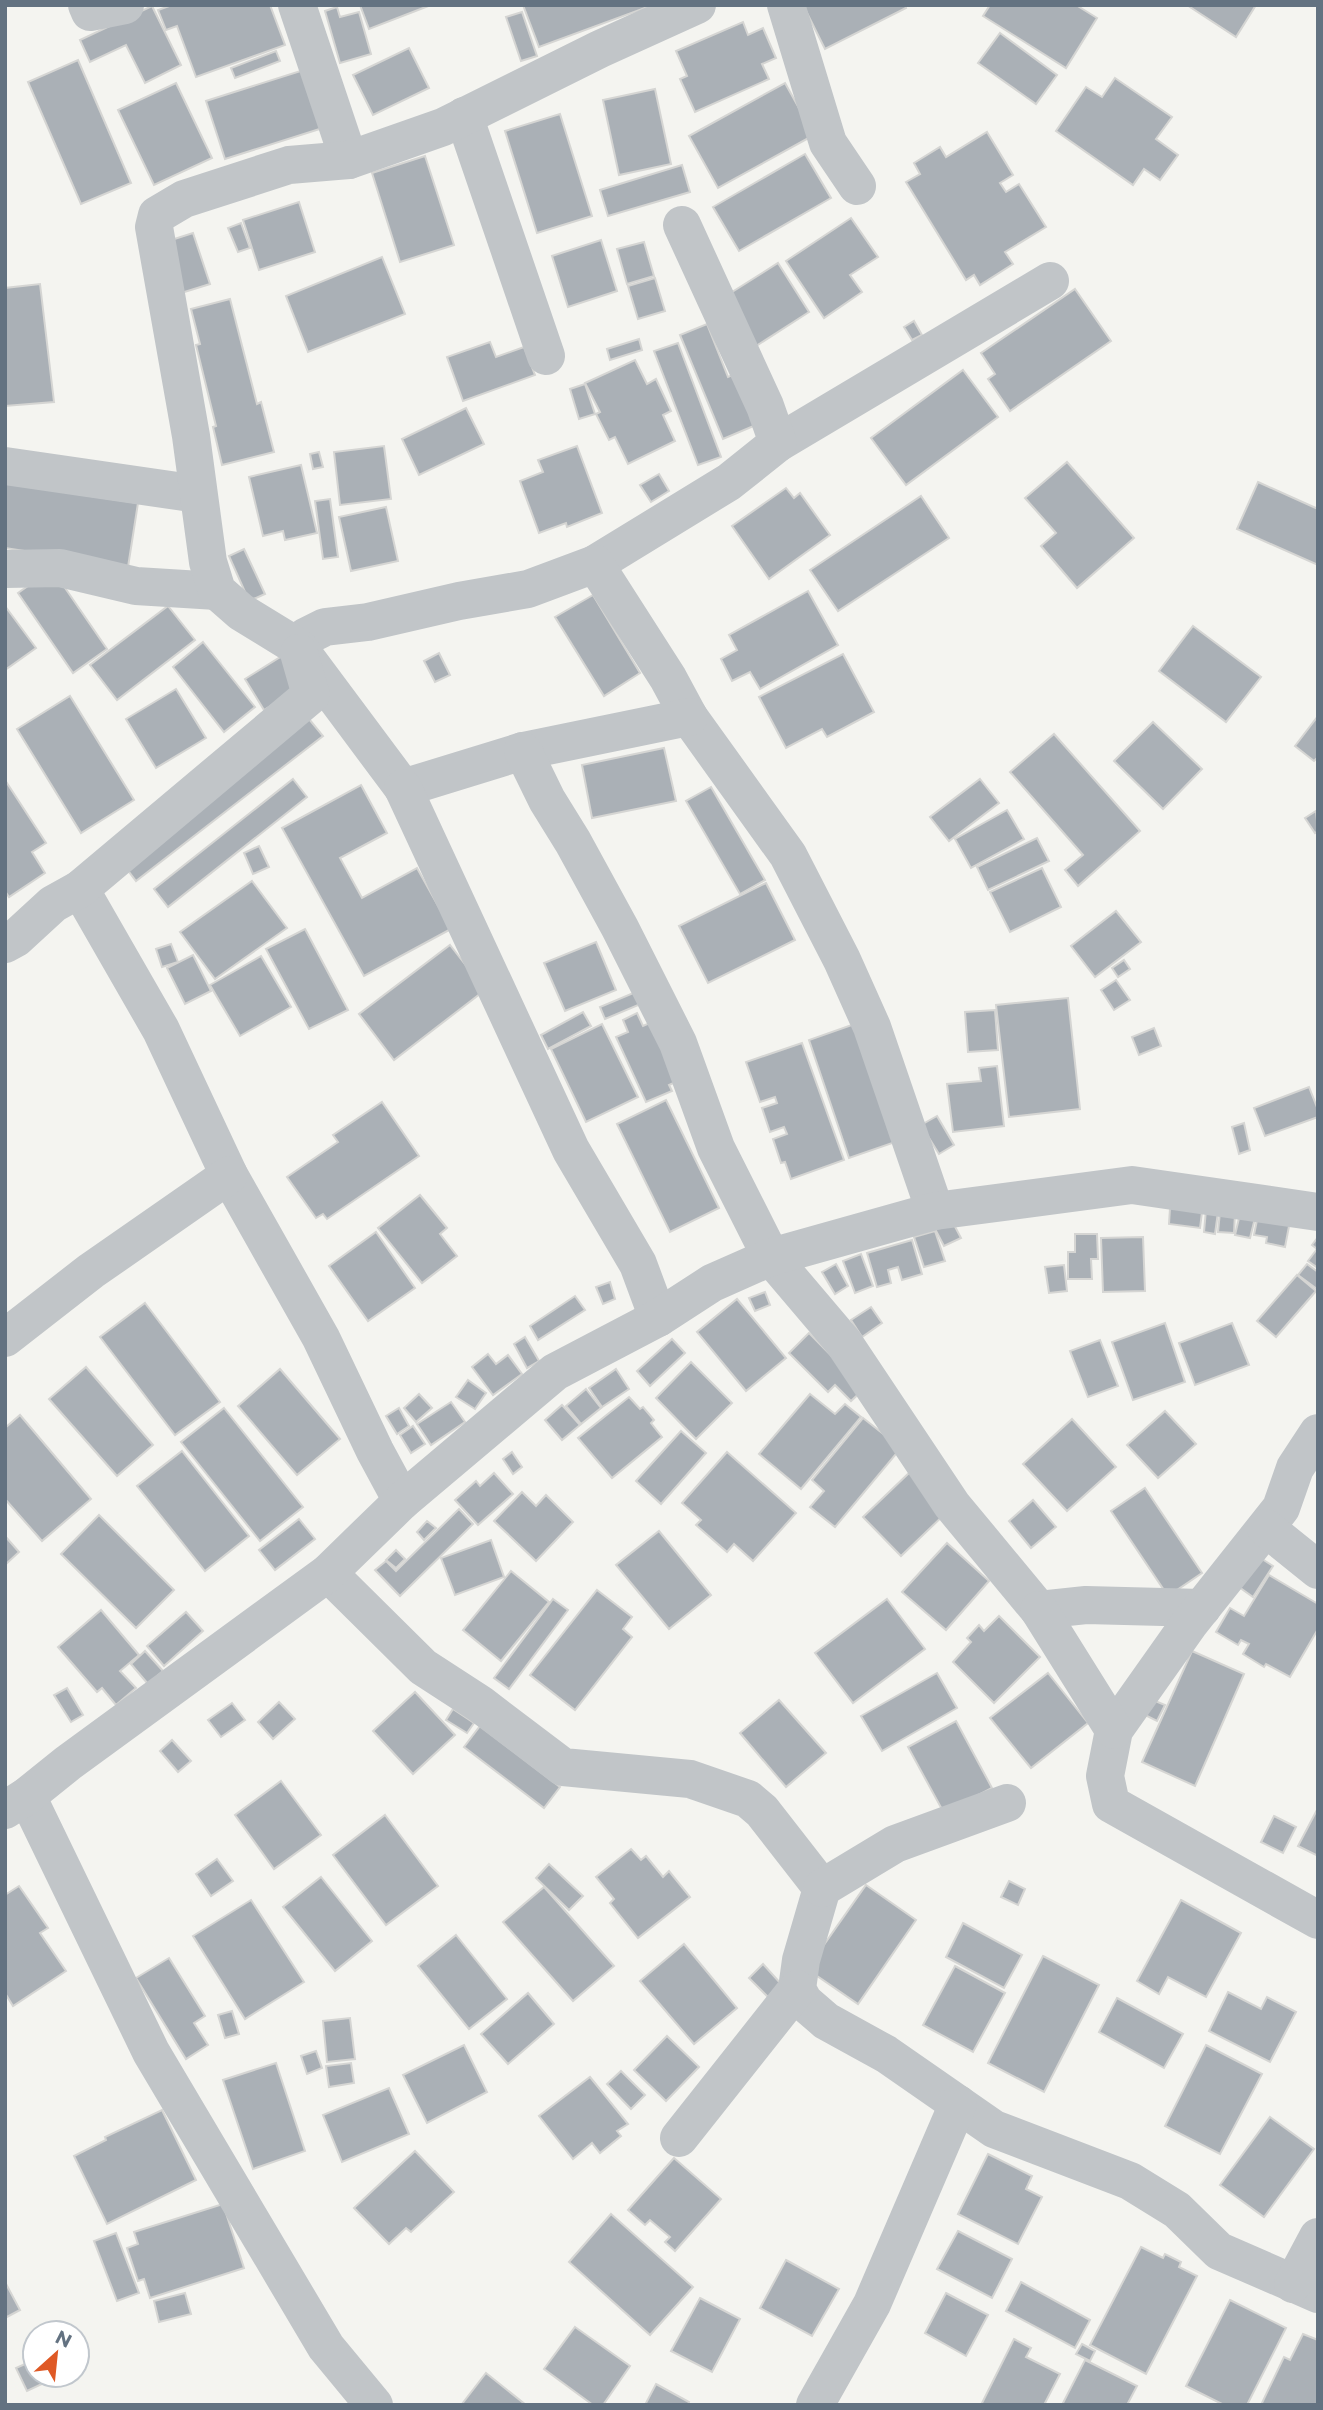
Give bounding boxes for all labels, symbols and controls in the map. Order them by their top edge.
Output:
north arrow [21,2319,91,2389]
text: N [51,2326,76,2353]

